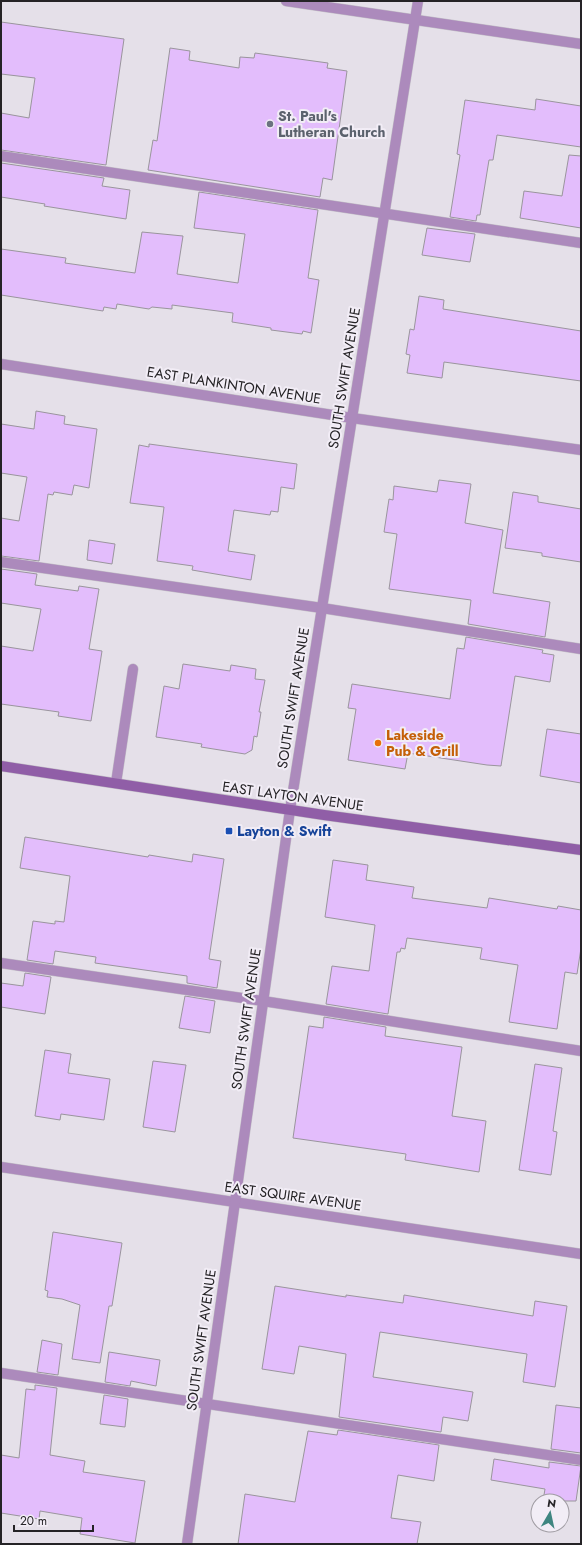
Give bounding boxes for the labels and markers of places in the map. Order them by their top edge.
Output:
place label: St. Paul's Lutheran Church [278,106,385,142]
marker: St. Paul's Lutheran Church [265,119,275,129]
place label: Lakeside Pub & Grill [386,725,459,761]
marker: Lakeside Pub & Grill [373,738,383,748]
place label: Layton & Swift [237,821,332,841]
marker: Layton & Swift [224,826,234,836]

